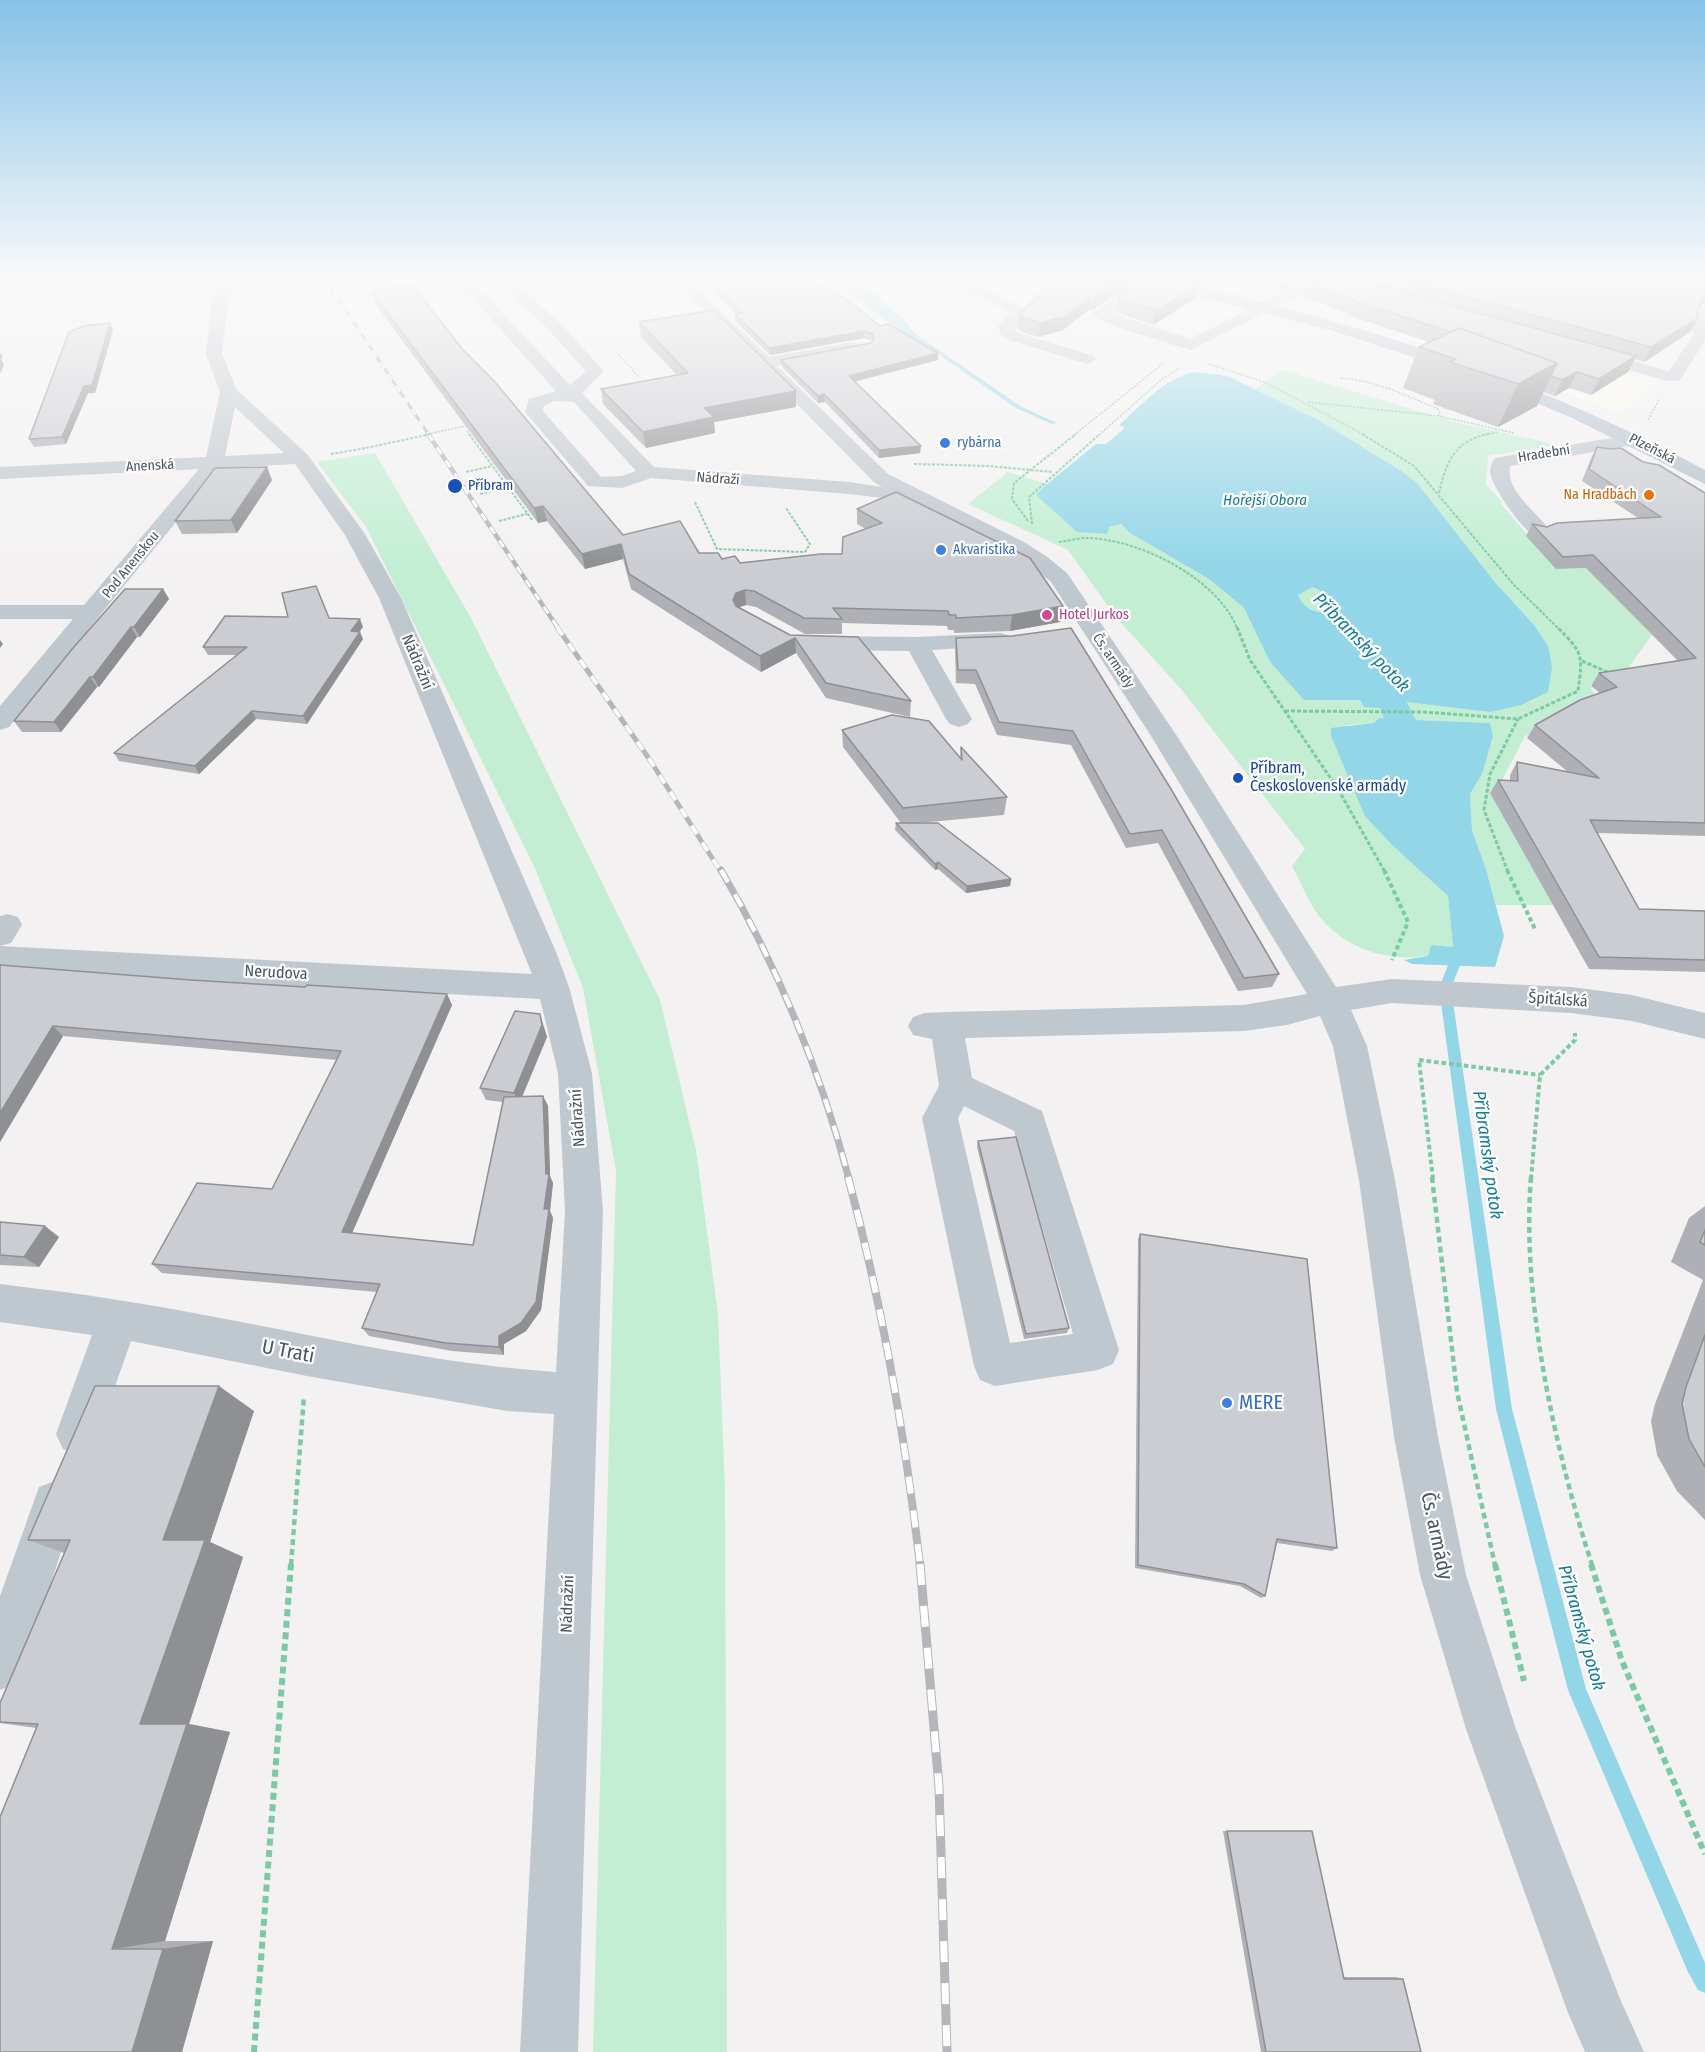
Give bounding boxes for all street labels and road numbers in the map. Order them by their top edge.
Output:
street label: Plzeňská [1626,430,1678,468]
street label: Hradební [1517,442,1571,466]
street label: Anenská [125,456,175,476]
street label: Nádraží [696,469,740,489]
street label: Pod Anenskou [99,528,163,602]
street label: Čs. armády [1089,630,1137,692]
street label: Nádražní [397,632,437,692]
street label: Nerudova [244,962,308,984]
street label: Špitálská [1528,988,1588,1012]
street label: Nádražní [566,1088,590,1148]
street label: U Trati [260,1335,316,1369]
street label: Čs. armády [1415,1490,1457,1582]
street label: Nádražní [557,1575,579,1633]

